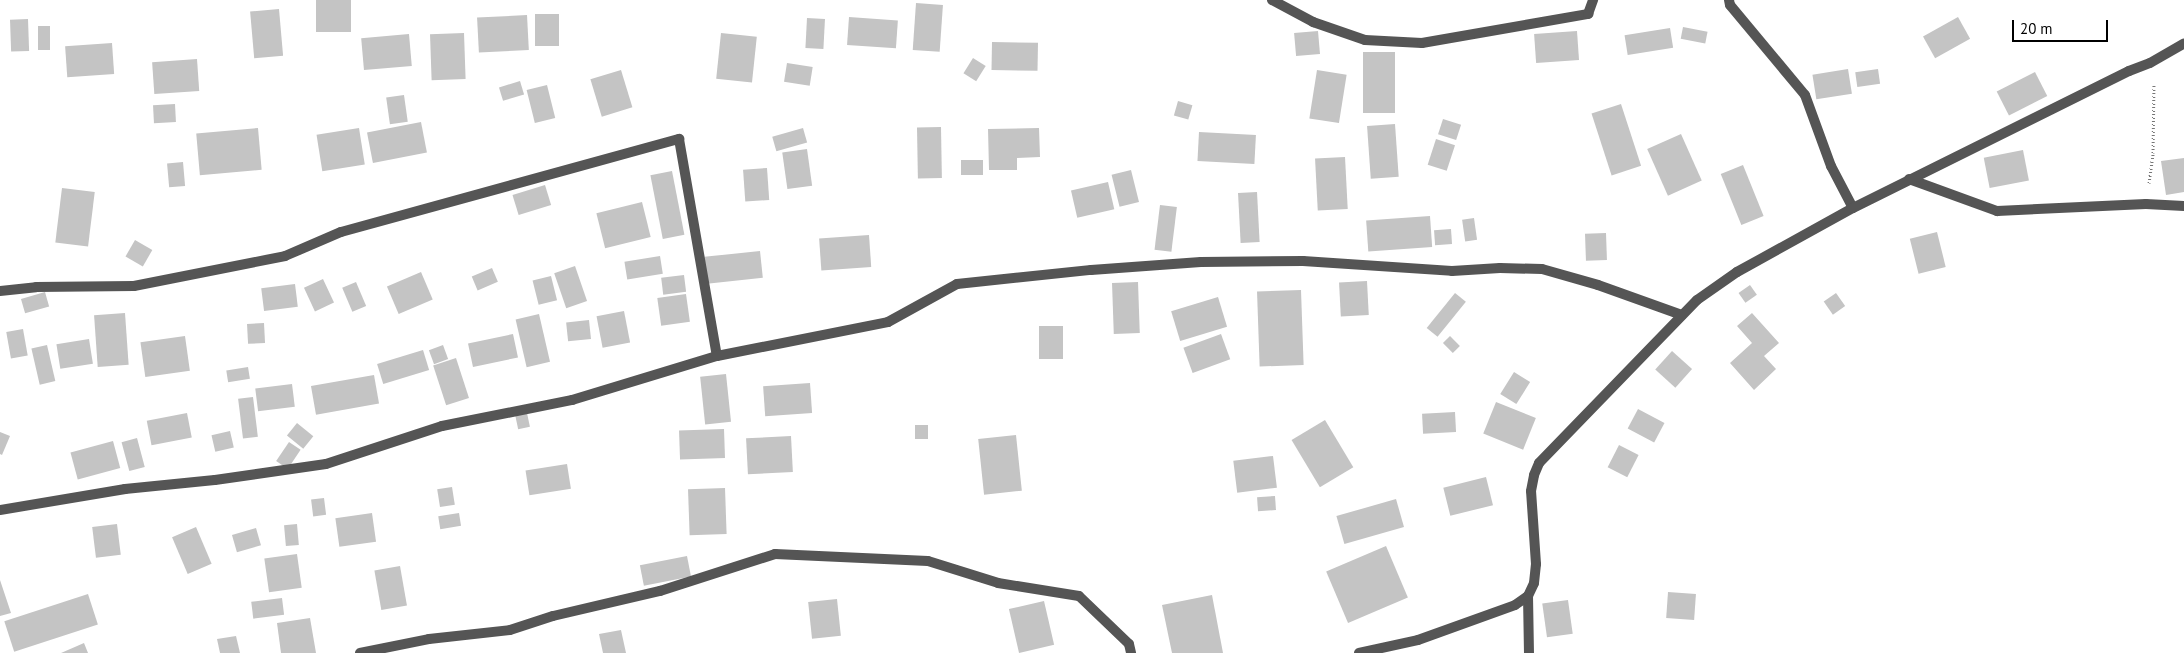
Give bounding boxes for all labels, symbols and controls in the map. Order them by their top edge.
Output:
scale bar [2014,10,2110,42]
text: 20 m [2020,19,2053,38]

